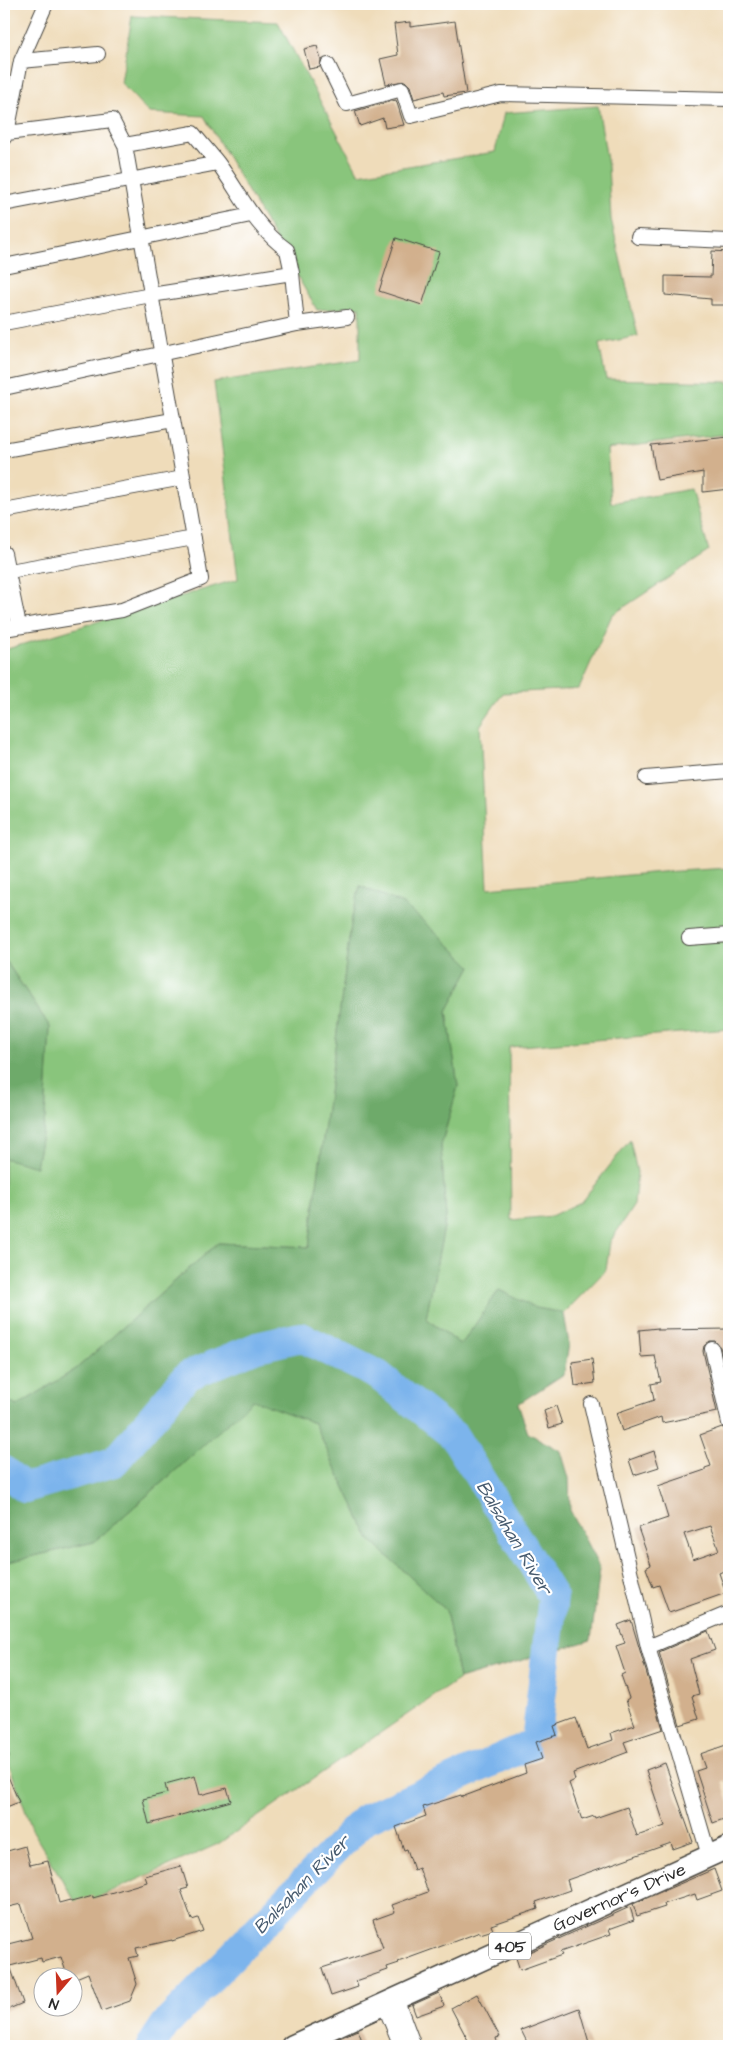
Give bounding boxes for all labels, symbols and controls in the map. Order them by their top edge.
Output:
water label: Balsahan River [469,1476,560,1602]
water label: Balsahan River [248,1828,358,1941]
street label: Governor's Drive [549,1857,690,1938]
road number: 405 [489,1932,531,1960]
north arrow [32,1968,82,2018]
text: N [46,1992,62,2014]

